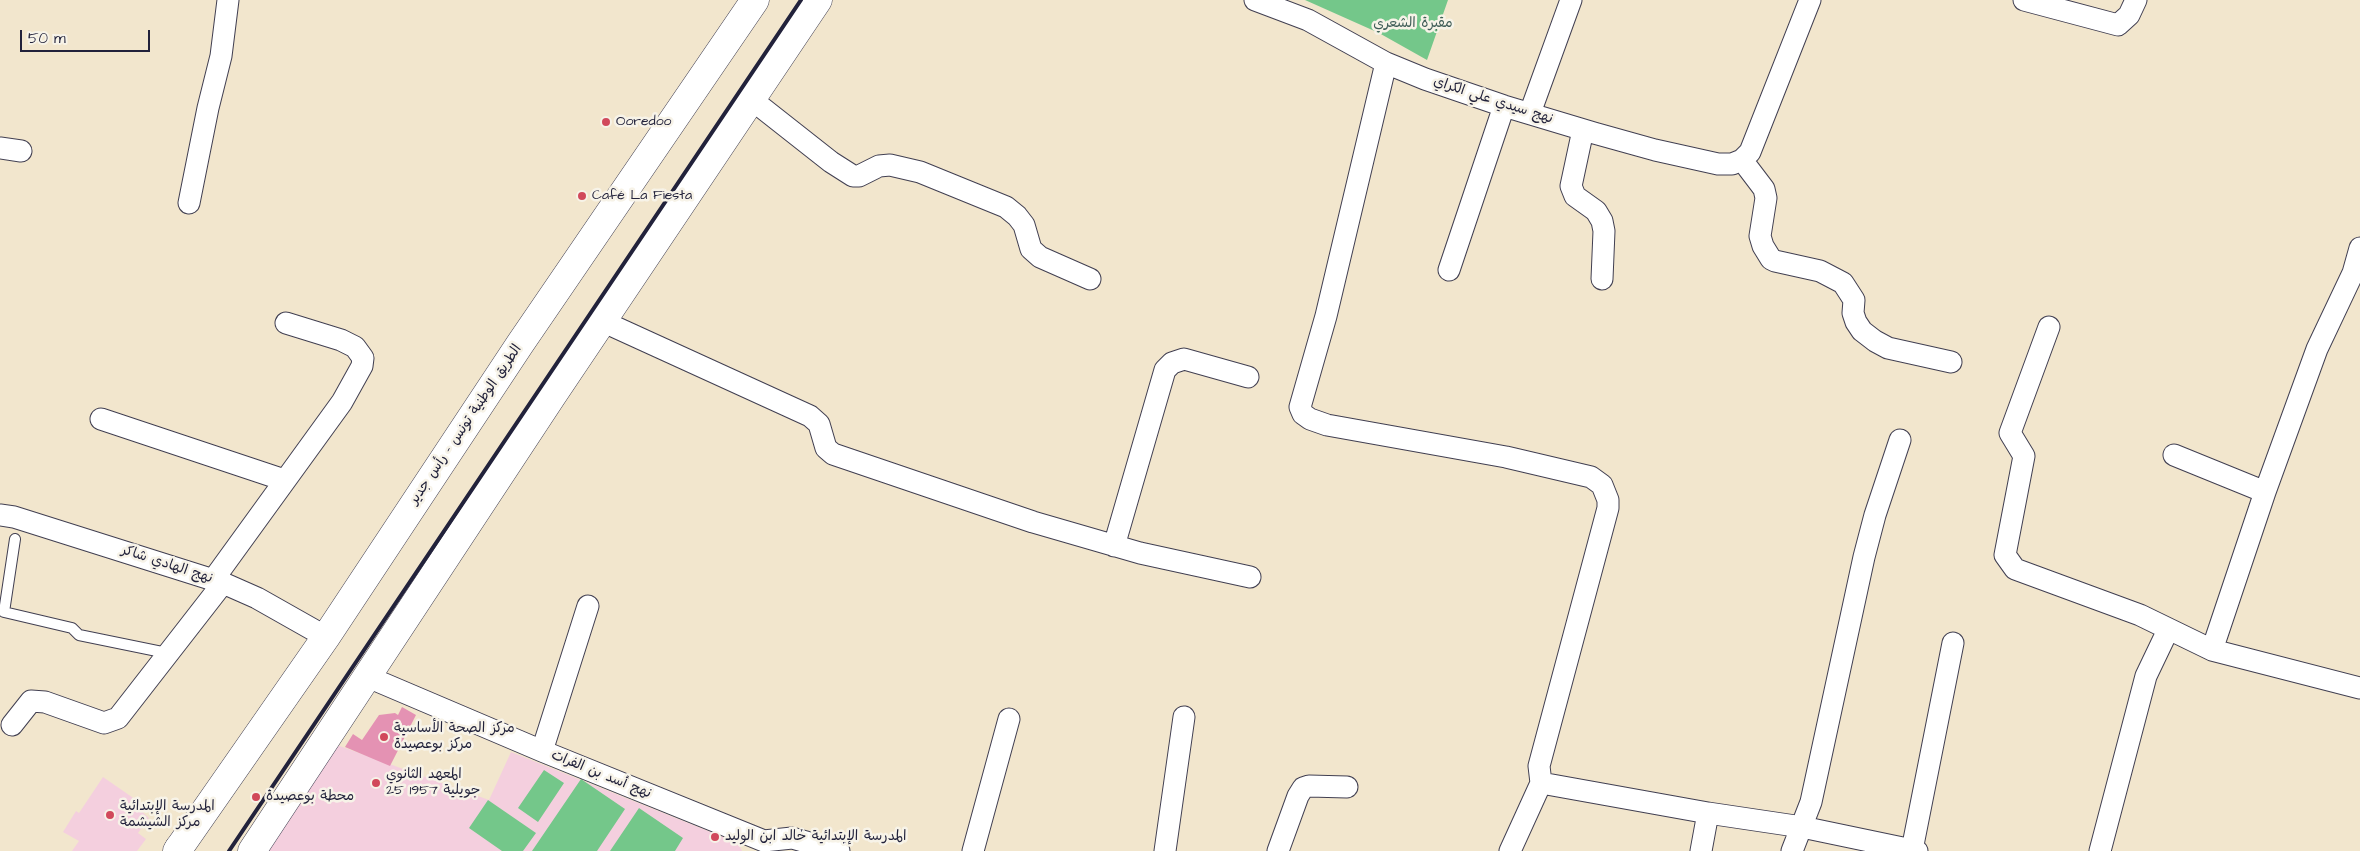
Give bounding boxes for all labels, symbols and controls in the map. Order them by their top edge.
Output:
park label: مقبرة الشعري [1373,16,1453,32]
scale bar [22,20,152,52]
text: 50 m [28,28,66,49]
street label: نهج سيدي علي الكراي [1431,74,1555,128]
place label: Ooredoo [616,114,671,130]
marker: Ooredoo [600,116,612,128]
place label: Café La Fiesta [592,188,692,204]
marker: Café La Fiesta [576,190,588,202]
street label: الطريق الوطنية تونس - رأس جدير [406,342,526,508]
street label: نهج الهادي شاكر [119,542,215,588]
place label: مركز الصحة الأساسية مركز بوعصيدة [394,721,515,754]
marker: مركز الصحة الأساسية مركز بوعصيدة [378,731,390,743]
street label: نهج أسد بن الفرات [548,747,654,803]
place label: المعهد الثانوي 25 جويلية 1957 [386,767,480,800]
marker: المعهد الثانوي 25 جويلية 1957 [370,777,382,789]
place label: محطة بوعصيدة [266,789,354,805]
marker: محطة بوعصيدة [250,791,262,803]
place label: المدرسة الإبتدائية مركز الشيشمة [120,799,215,832]
marker: المدرسة الإبتدائية مركز الشيشمة [104,809,116,821]
place label: المدرسة الإبتدائية خالد ابن الوليد [725,829,906,845]
marker: المدرسة الإبتدائية خالد ابن الوليد [709,831,721,843]

